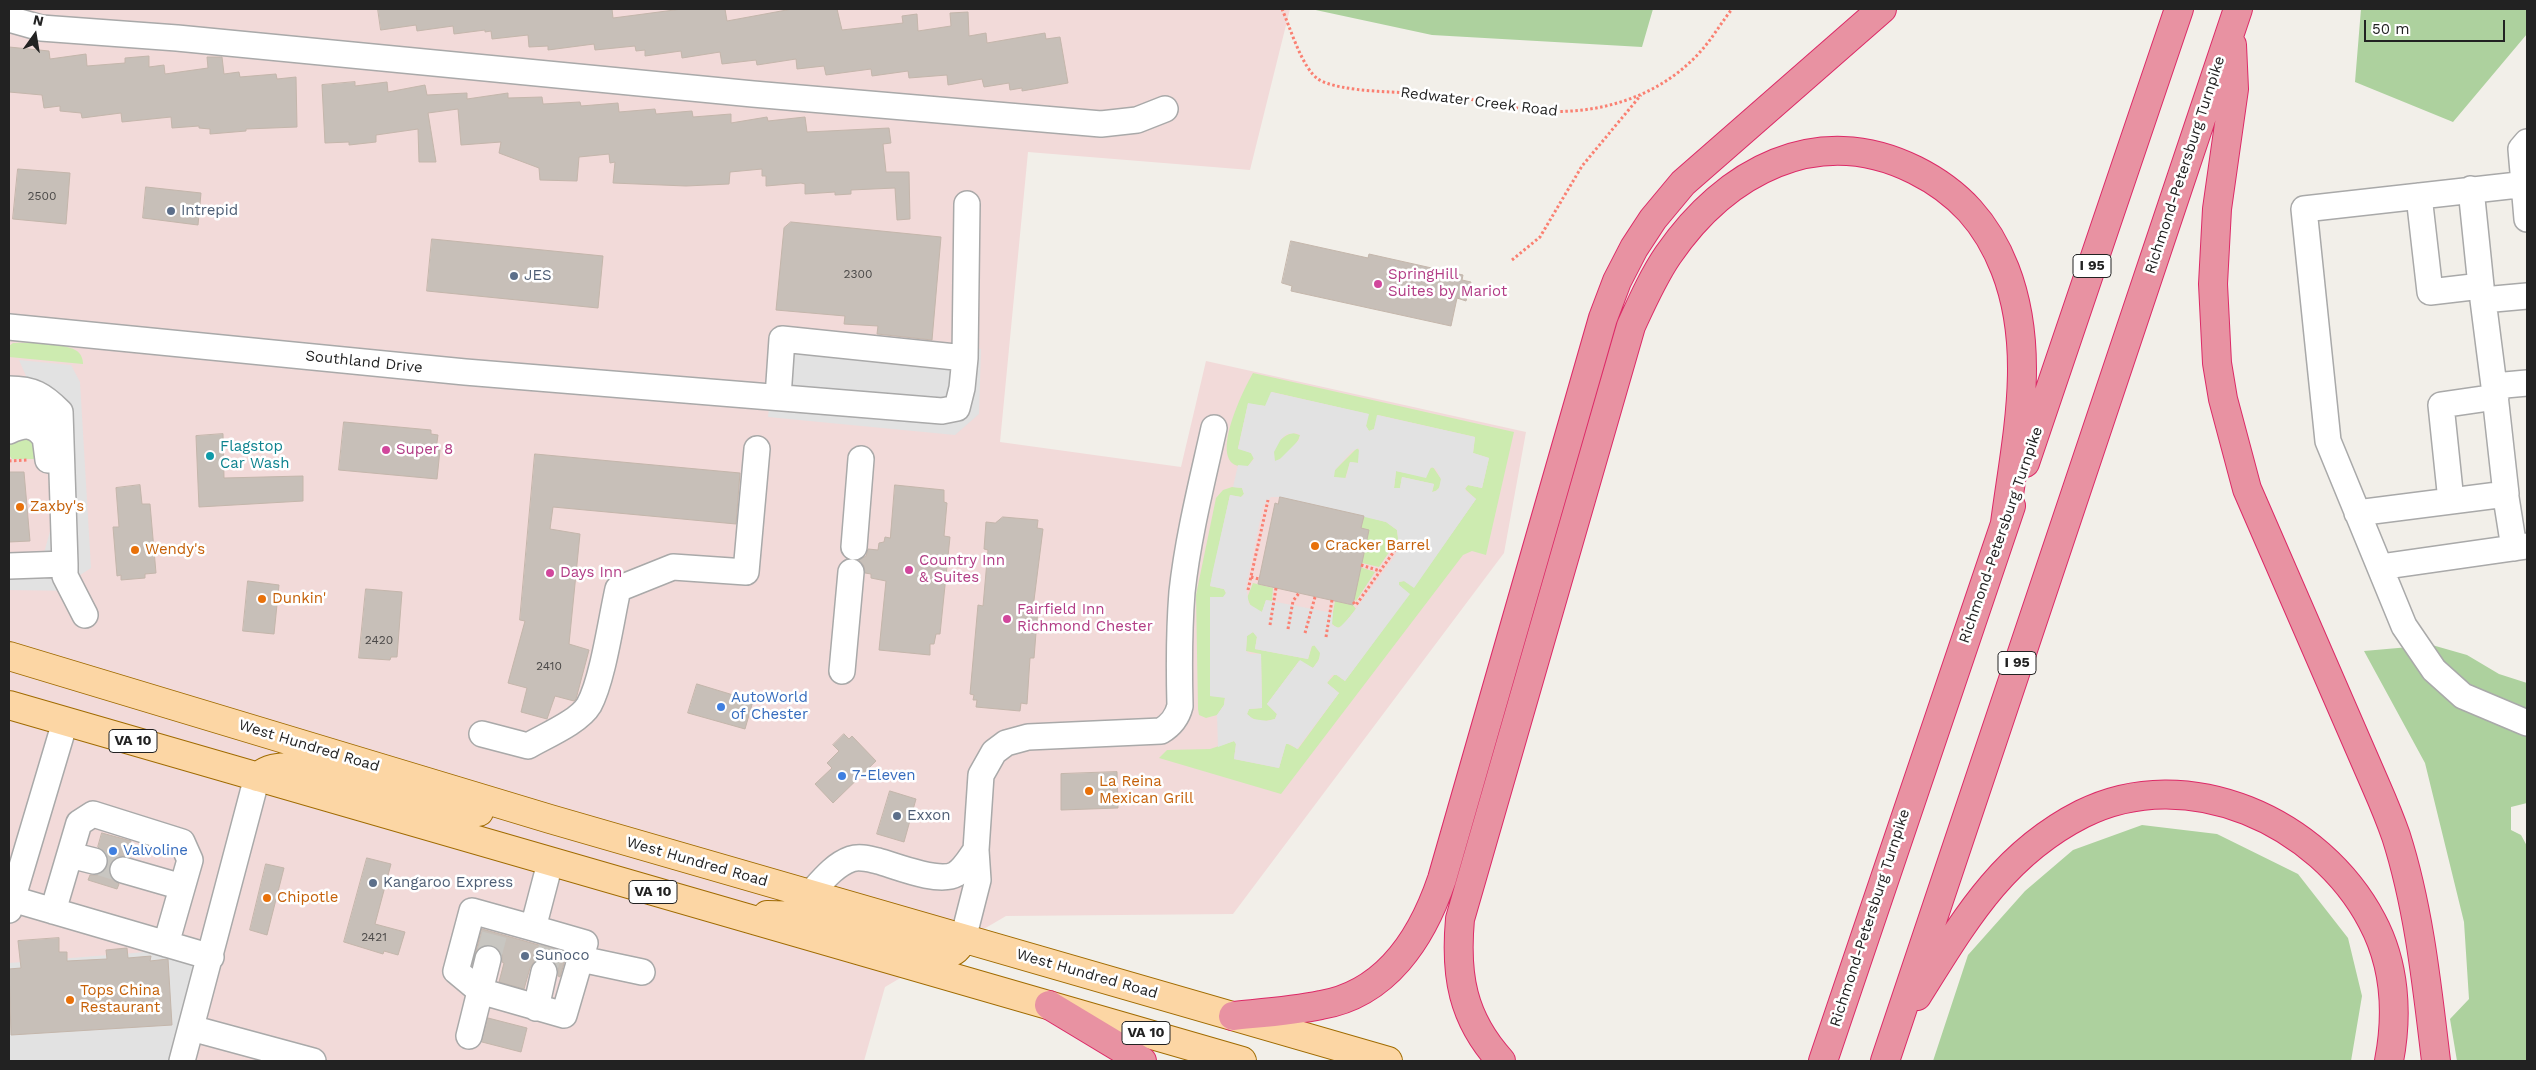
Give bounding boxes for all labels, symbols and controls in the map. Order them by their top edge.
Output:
north arrow [10,10,60,60]
scale bar [2366,10,2507,42]
text: N [32,11,45,29]
text: 50 m [2372,20,2409,38]
street label: Richmond-Petersburg Turnpike [2141,54,2229,276]
street label: Redwater Creek Road [1399,83,1559,121]
house number: 2500 [28,189,56,203]
place label: Intrepid [181,202,238,220]
marker: Intrepid [165,205,177,217]
road number: I 95 [2073,255,2111,278]
place label: SpringHill Suites by Mariot [1388,266,1507,301]
place label: JES [524,267,552,285]
house number: 2300 [844,267,872,281]
marker: JES [508,270,520,282]
marker: SpringHill Suites by Mariot [1372,278,1384,290]
street label: Southland Drive [305,347,423,377]
street label: Richmond-Petersburg Turnpike [1955,424,2047,646]
place label: Flagstop Car Wash [220,438,290,473]
place label: Super 8 [396,441,453,459]
marker: Super 8 [380,444,392,456]
marker: Flagstop Car Wash [204,450,216,462]
place label: Zaxby's [30,498,84,516]
marker: Zaxby's [14,501,26,513]
place label: Cracker Barrel [1325,537,1430,555]
marker: Cracker Barrel [1309,540,1321,552]
place label: Wendy's [145,541,205,559]
marker: Wendy's [129,544,141,556]
place label: Country Inn & Suites [919,552,1005,587]
place label: Days Inn [560,564,622,582]
marker: Country Inn & Suites [903,564,915,576]
marker: Days Inn [544,567,556,579]
place label: Dunkin' [272,590,326,608]
marker: Dunkin' [256,593,268,605]
place label: Fairfield Inn Richmond Chester [1017,601,1153,636]
marker: Fairfield Inn Richmond Chester [1001,613,1013,625]
house number: 2420 [365,633,393,647]
road number: I 95 [1998,651,2036,674]
house number: 2410 [536,659,562,673]
place label: AutoWorld of Chester [731,689,808,724]
marker: AutoWorld of Chester [715,701,727,713]
street label: West Hundred Road [236,716,382,776]
road number: VA 10 [109,729,157,752]
place label: 7-Eleven [852,767,916,785]
marker: 7-Eleven [836,770,848,782]
place label: La Reina Mexican Grill [1099,773,1193,808]
marker: La Reina Mexican Grill [1083,785,1095,797]
place label: Exxon [907,807,951,825]
street label: Richmond-Petersburg Turnpike [1826,807,1914,1029]
marker: Exxon [891,810,903,822]
street label: West Hundred Road [624,833,770,891]
place label: Valvoline [123,842,188,860]
marker: Valvoline [107,845,119,857]
place label: Kangaroo Express [383,874,513,892]
marker: Kangaroo Express [367,877,379,889]
road number: VA 10 [629,880,677,904]
place label: Chipotle [277,889,338,907]
marker: Chipotle [261,892,273,904]
house number: 2421 [361,930,387,944]
street label: West Hundred Road [1014,945,1160,1003]
place label: Sunoco [535,947,589,965]
marker: Sunoco [519,950,531,962]
place label: Tops China Restaurant [80,982,160,1017]
marker: Tops China Restaurant [64,994,76,1006]
road number: VA 10 [1122,1021,1170,1044]

